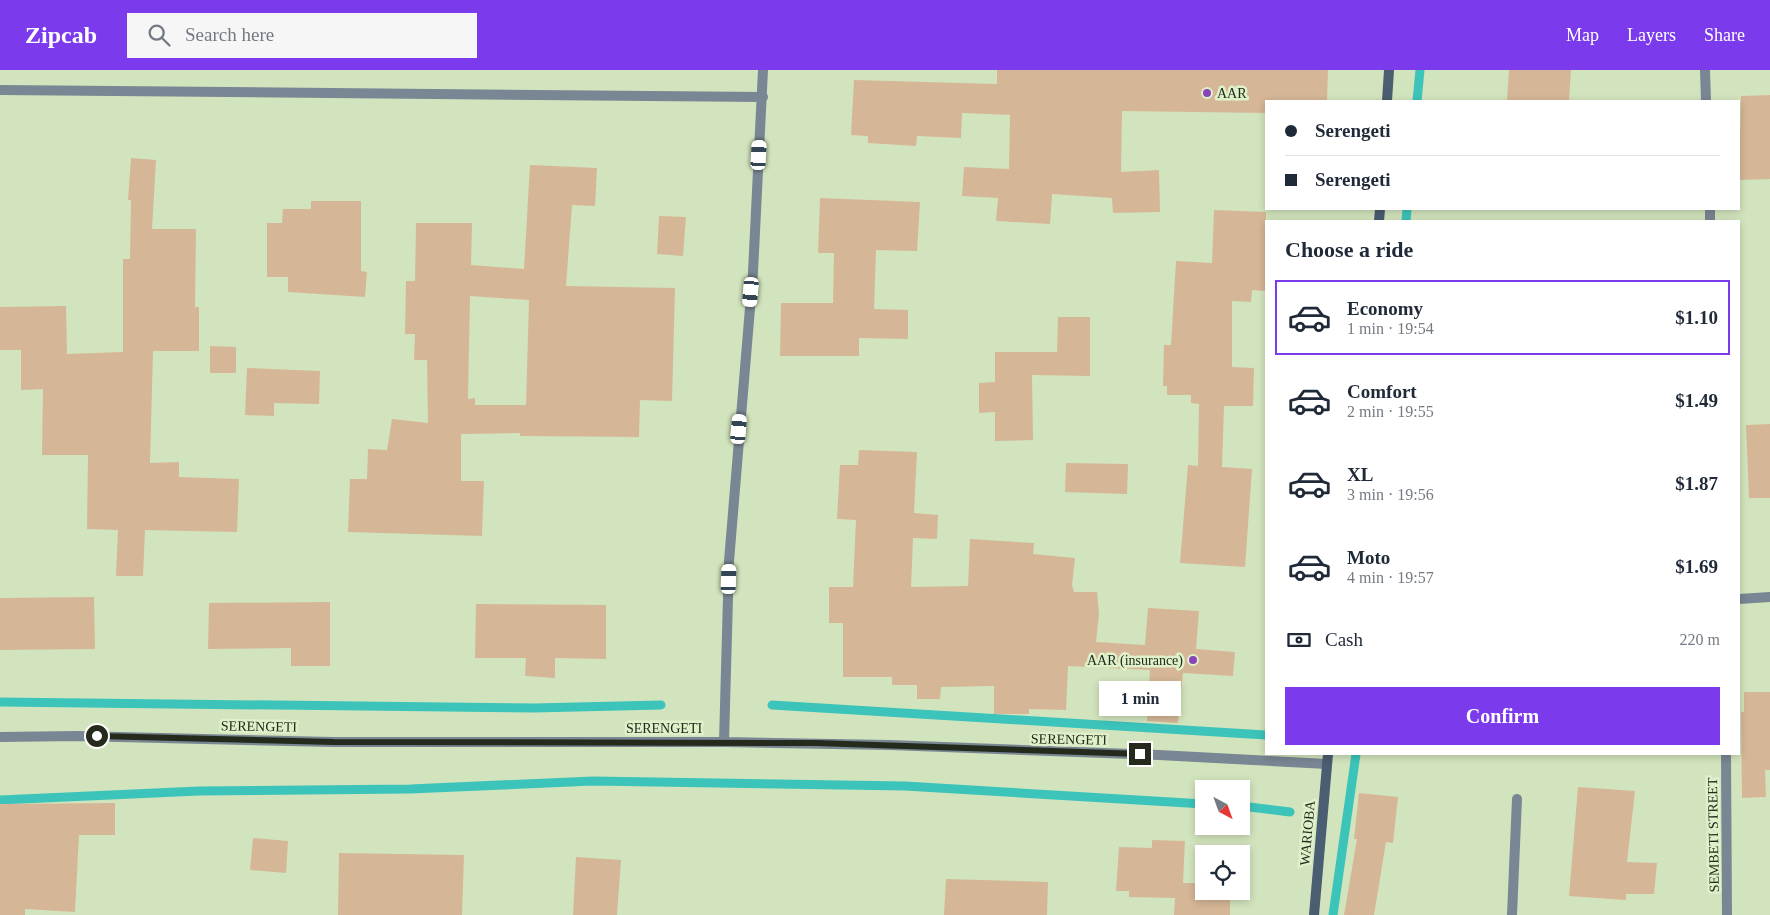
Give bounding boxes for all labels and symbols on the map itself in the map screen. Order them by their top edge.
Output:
place label: AAR [1217,86,1247,101]
marker: AAR [1201,87,1213,99]
car [750,140,767,170]
car [742,276,759,308]
car [730,413,747,445]
car [720,564,737,594]
place label: AAR (insurance) [1087,653,1183,669]
marker: AAR (insurance) [1187,654,1199,666]
callout: 1 min [1099,682,1181,716]
street label: SERENGETI [221,718,298,735]
street label: SERENGETI [626,721,702,736]
route start [86,725,108,747]
street label: SERENGETI [1031,731,1108,748]
route end [1129,743,1151,765]
street label: SEMBETI STREET [1705,777,1722,892]
north arrow [1195,780,1250,835]
street label: WARIOBA [1297,799,1318,866]

